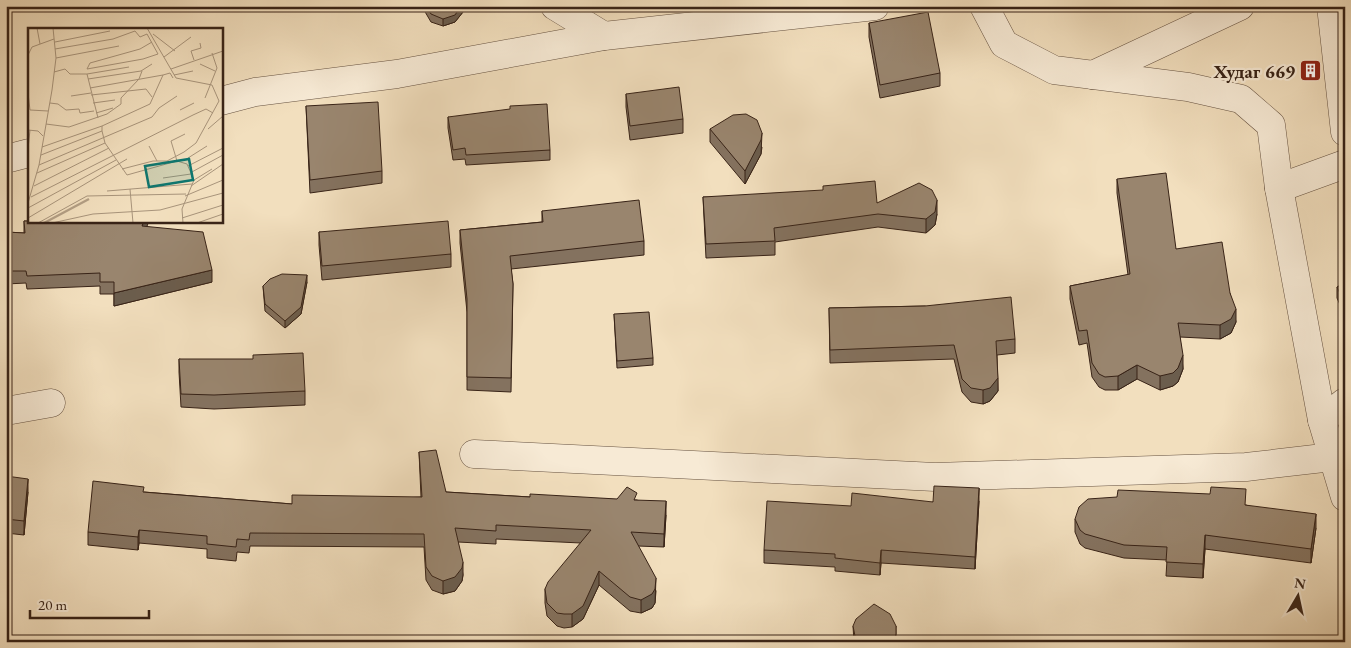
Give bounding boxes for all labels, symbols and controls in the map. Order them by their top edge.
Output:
inset map [28,28,222,222]
place label: Худаг 669 [1212,59,1295,84]
building icon: Худаг 669 [1299,59,1323,83]
north arrow [1274,570,1324,620]
text: N [1293,573,1308,593]
scale bar [30,588,149,620]
text: 20 m [38,595,67,614]

